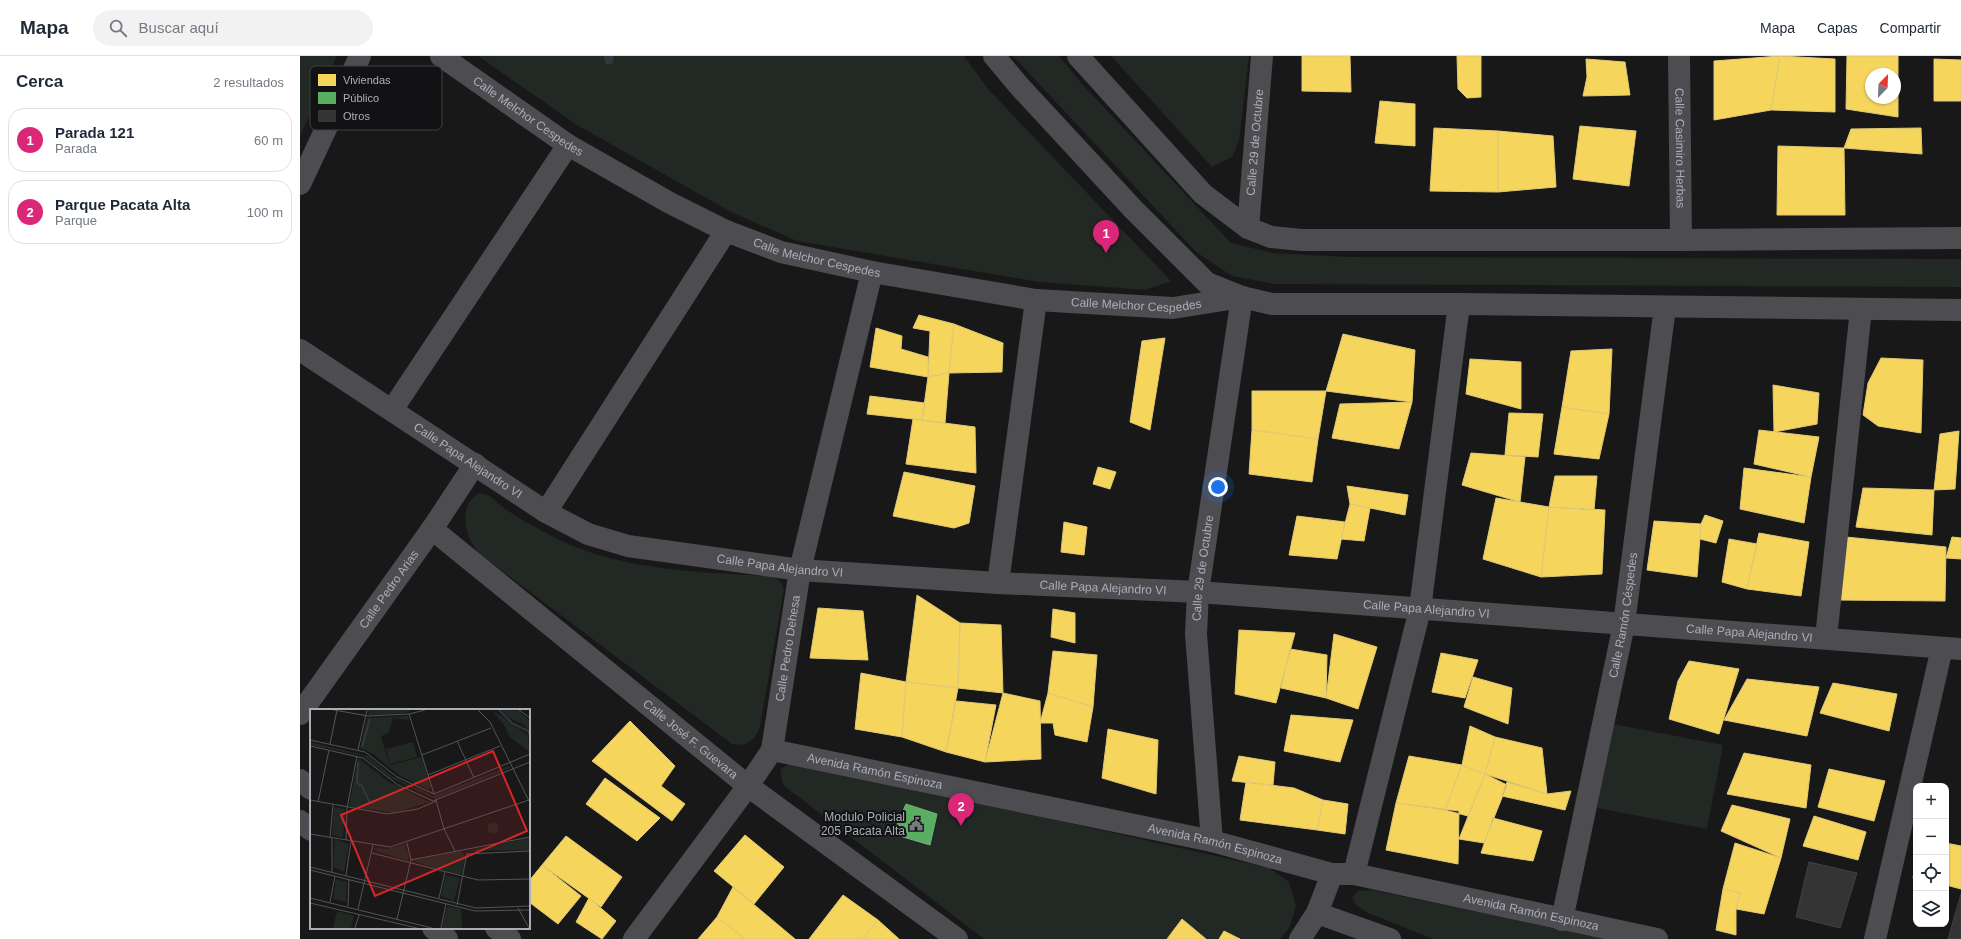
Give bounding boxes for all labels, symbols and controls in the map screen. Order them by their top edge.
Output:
search box [93,10,373,46]
text: Mapa [20,17,69,38]
icon: search [107,17,129,39]
text: Buscar aquí [139,19,219,36]
text: Mapa [1760,20,1795,36]
text: Capas [1817,20,1858,36]
text: Compartir [1880,20,1941,36]
legend [310,66,442,130]
north arrow [1865,68,1901,104]
text: Cerca [16,72,63,91]
text: Viviendas [343,74,391,86]
street label: Calle Melchor Cespedes [470,74,586,159]
text: 2 resultados [213,75,284,90]
street label: Calle 29 de Octubre [1244,88,1266,196]
street label: Calle Casimiro Herbas [1672,88,1688,208]
text: Público [343,92,379,104]
text: Otros [343,110,370,122]
text: Parada 121 [55,124,134,141]
text: 1 [26,133,34,148]
text: 60 m [254,133,283,148]
text: Parada [55,141,97,156]
text: Parque Pacata Alta [55,196,190,213]
text: 2 [26,205,34,220]
text: 100 m [247,205,283,220]
text: Parque [55,213,97,228]
pin: 1 [1093,220,1119,253]
street label: Calle Melchor Cespedes [751,235,881,280]
street label: Calle Melchor Cespedes [1071,295,1203,315]
street label: Calle Papa Alejandro VI [411,420,525,501]
your location [1208,477,1228,497]
street label: Calle 29 de Octubre [1190,514,1216,621]
street label: Calle Pedro Arias [356,548,422,631]
street label: Calle Papa Alejandro VI [716,551,843,580]
street label: Calle Ramón Céspedes [1606,552,1640,679]
street label: Calle Papa Alejandro VI [1039,578,1167,598]
street label: Calle Pedro Dehesa [773,594,803,703]
street label: Calle Papa Alejandro VI [1363,597,1490,621]
street label: Calle Papa Alejandro VI [1686,621,1813,645]
street label: Calle José F. Guevara [640,696,741,782]
inset map [310,709,530,929]
street label: Avenida Ramón Espinoza [806,750,944,792]
map controls [1913,783,1949,927]
button: + [1913,783,1949,819]
pin: 2 [948,793,974,826]
place label: Modulo Policial 205 Pacata Alta [821,810,905,838]
public building icon: Modulo Policial 205 Pacata Alta [908,816,924,832]
button: − [1913,819,1949,855]
street label: Avenida Ramón Espinoza [1147,821,1284,867]
button: locate [1913,855,1949,891]
street label: Avenida Ramón Espinoza [1462,891,1600,933]
button: layers [1913,891,1949,927]

